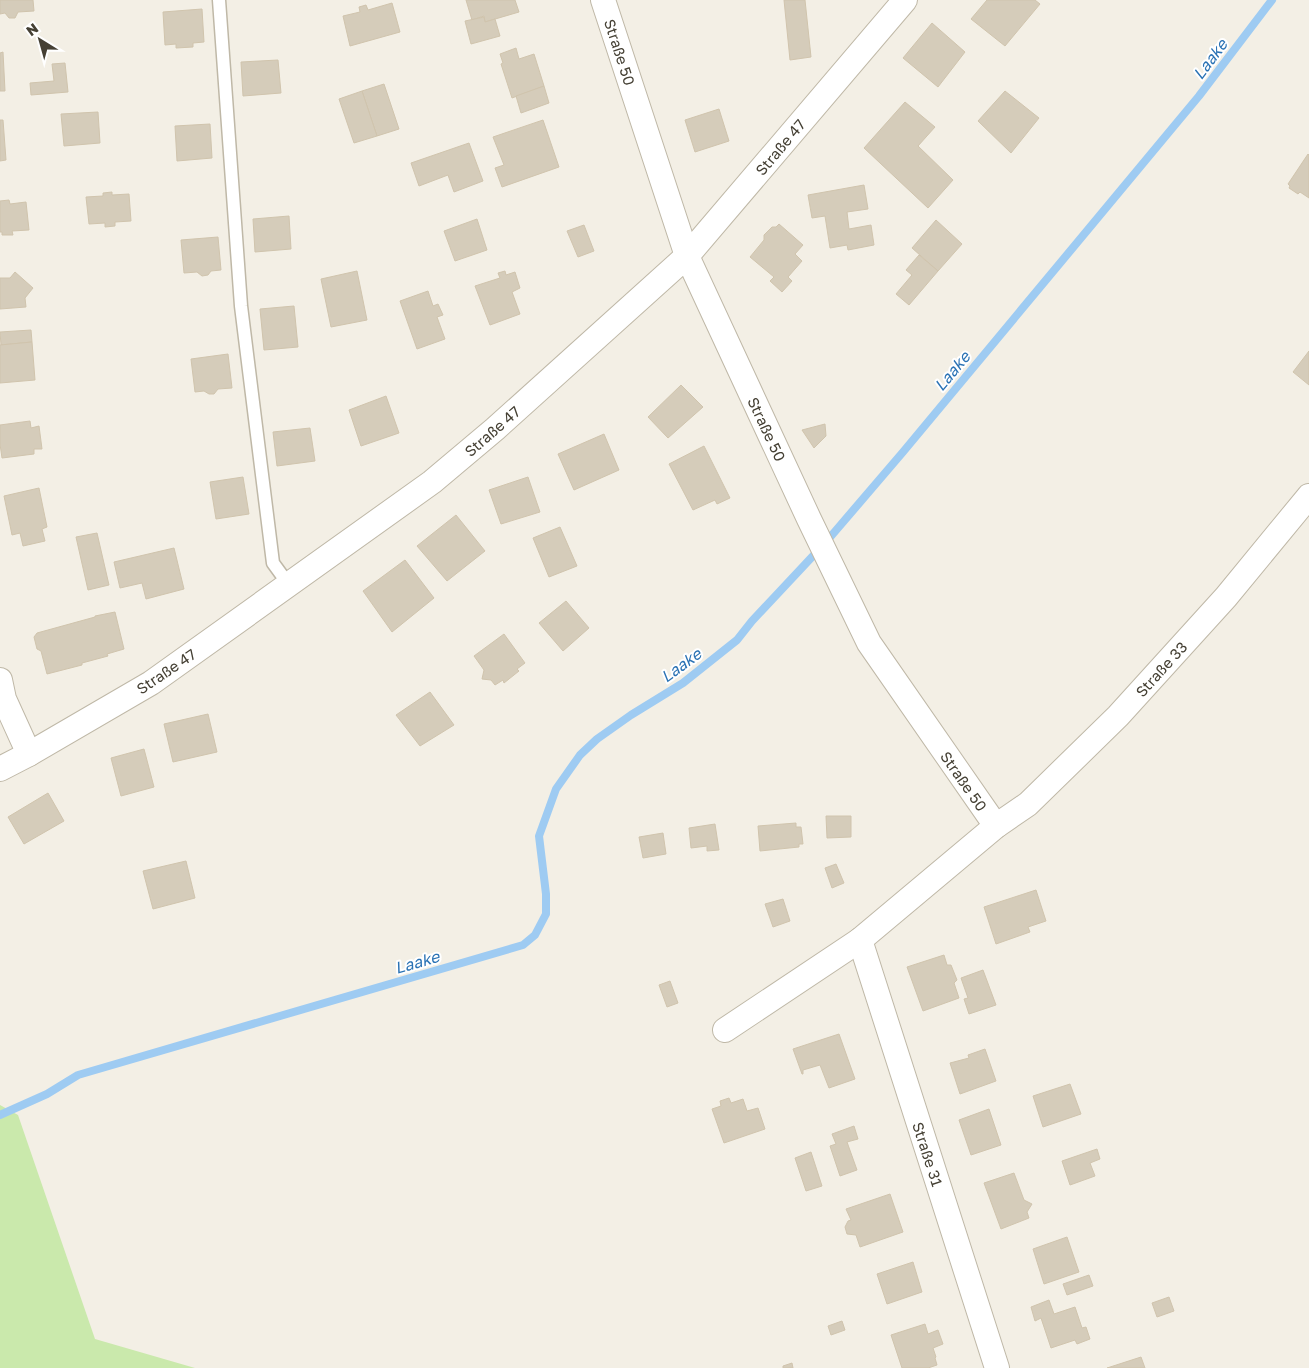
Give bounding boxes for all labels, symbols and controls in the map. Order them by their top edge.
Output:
north arrow [15,15,65,65]
street label: Straße 50 [601,17,639,87]
text: N [23,19,41,39]
water label: Laake [1188,34,1233,83]
street label: Straße 47 [751,115,809,179]
water label: Laake [930,346,975,395]
street label: Straße 50 [744,394,790,464]
street label: Straße 47 [461,402,523,460]
street label: Straße 33 [1131,638,1191,700]
water label: Laake [657,643,707,686]
street label: Straße 47 [133,645,199,697]
street label: Straße 50 [937,748,991,814]
water label: Laake [392,946,443,978]
street label: Straße 31 [909,1120,947,1188]

